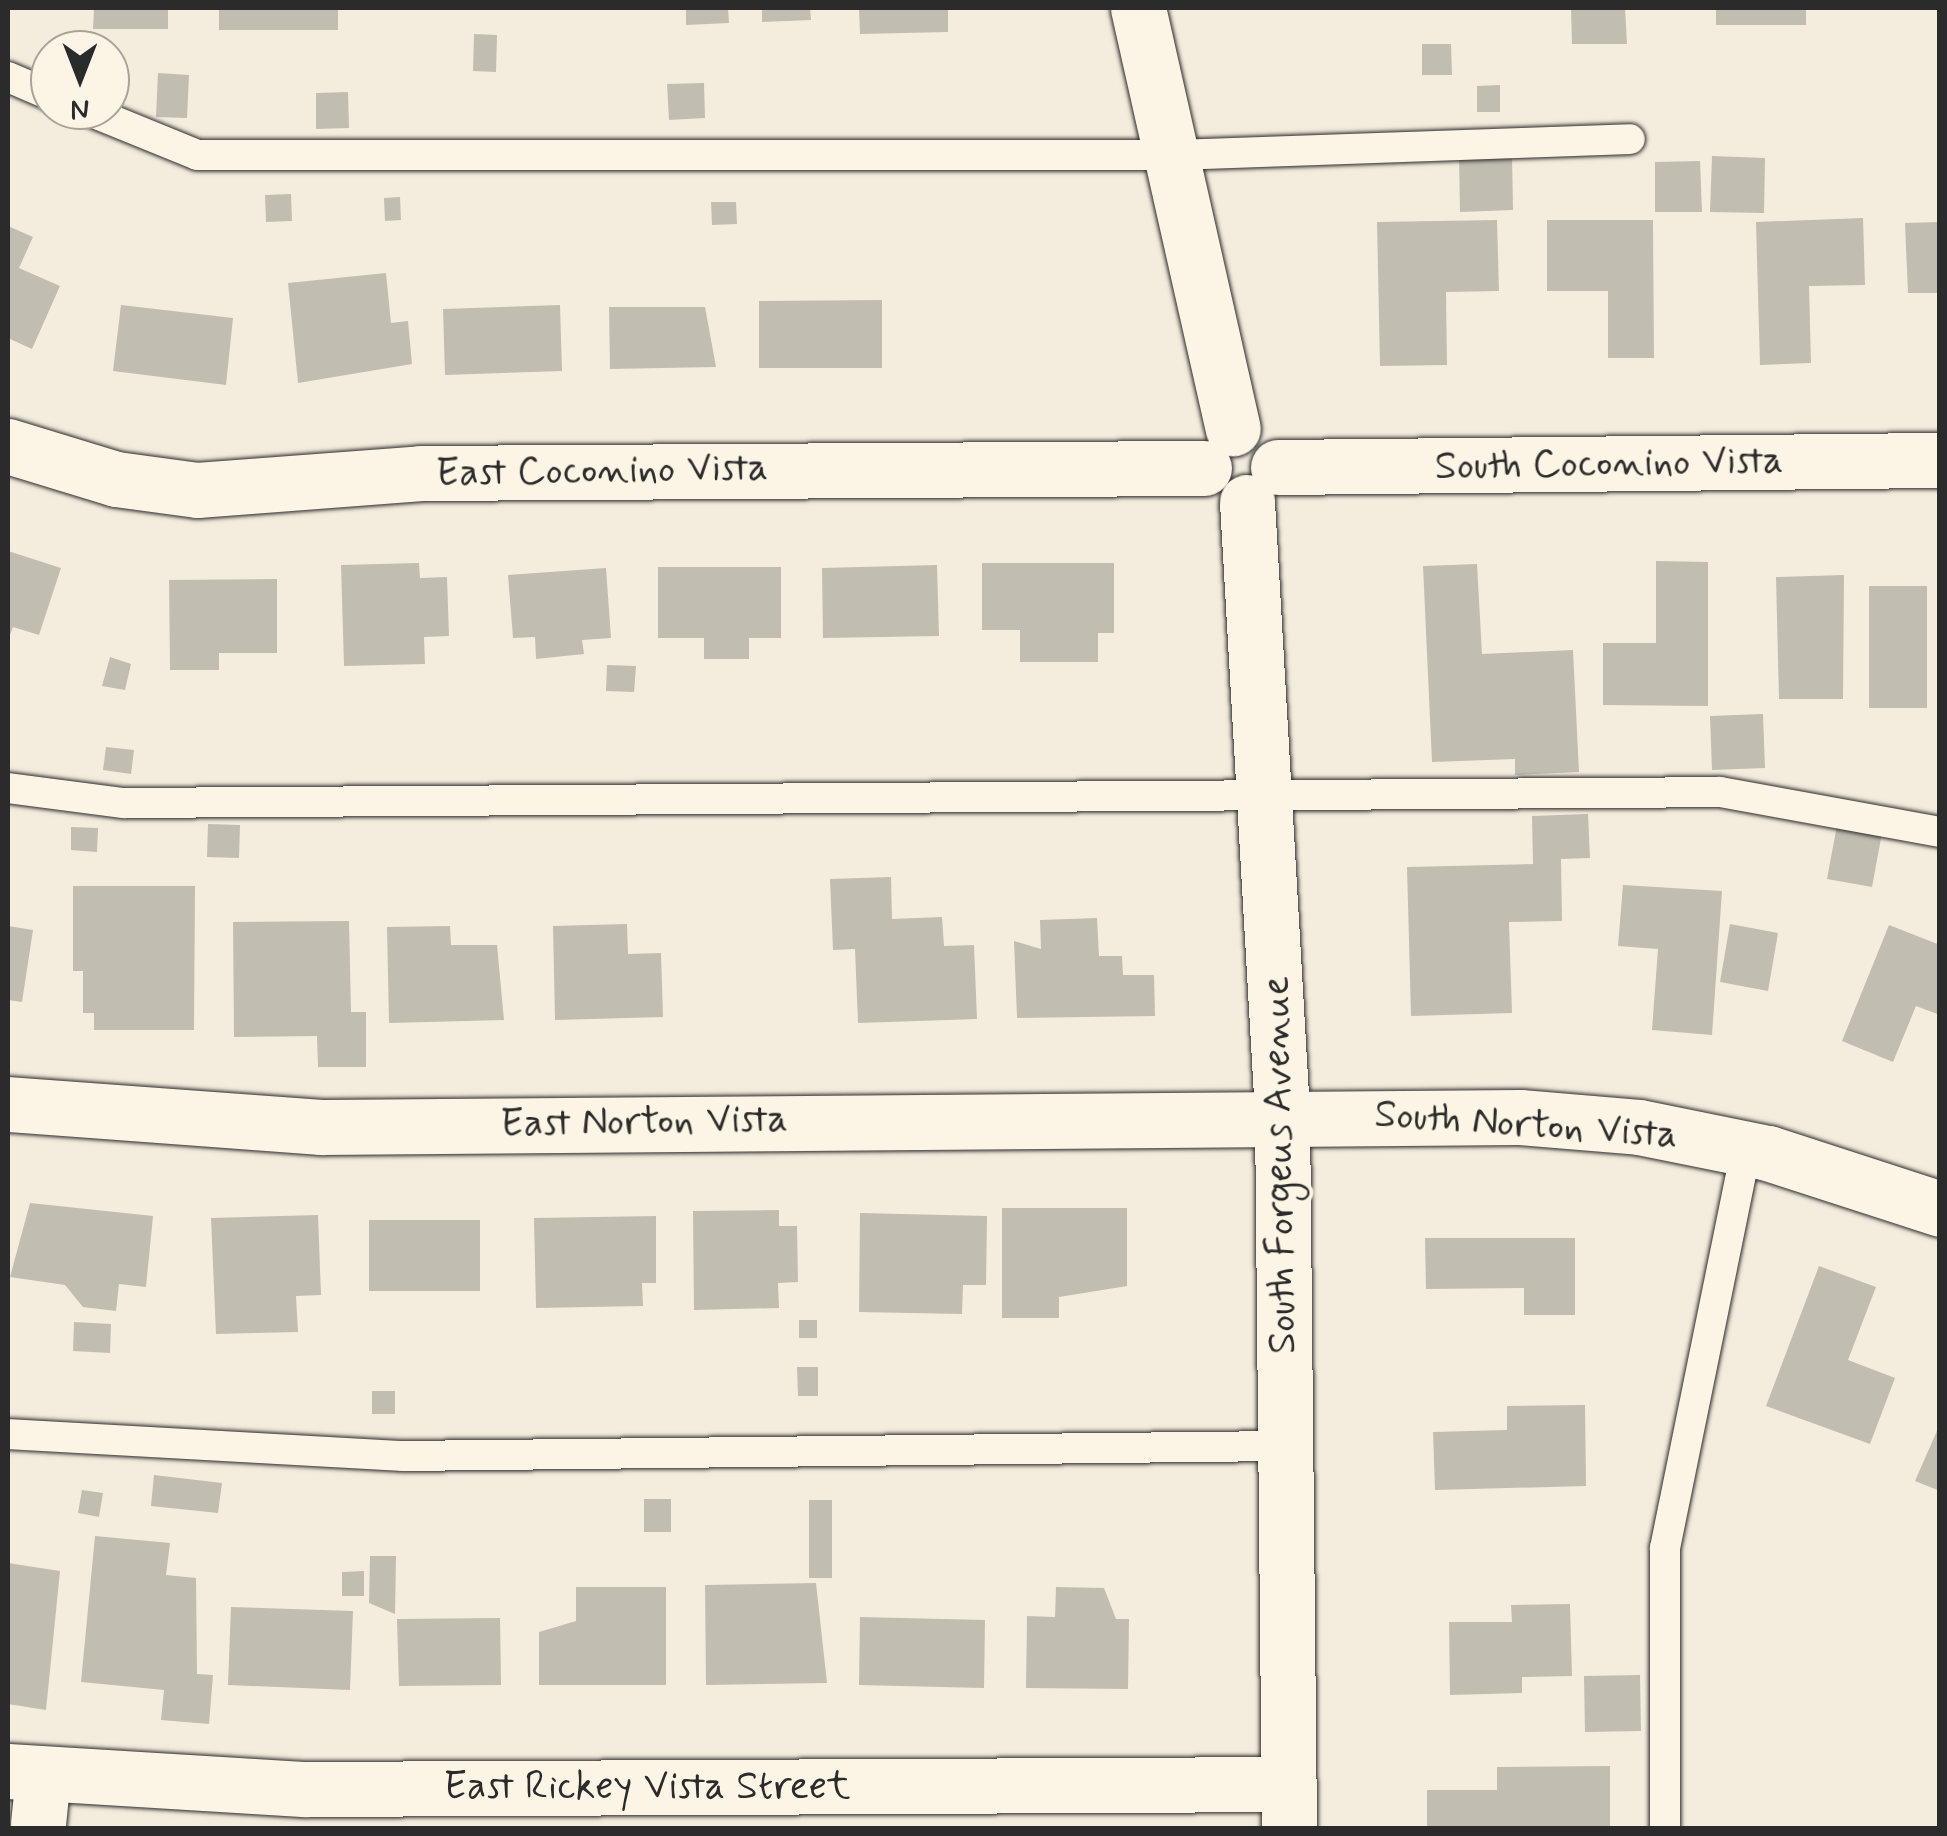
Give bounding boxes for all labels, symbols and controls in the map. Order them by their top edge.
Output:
north arrow [30,30,130,130]
text: N [71,90,89,127]
street label: South Coconino Vista [1434,437,1784,491]
street label: East Coconino Vista [435,444,769,498]
street label: South Forgeus Avenue [1253,981,1307,1349]
street label: South Norton Vista [1373,1090,1679,1160]
street label: East Norton Vista [500,1095,788,1149]
street label: East Rickey Vista Street [443,1763,851,1811]

